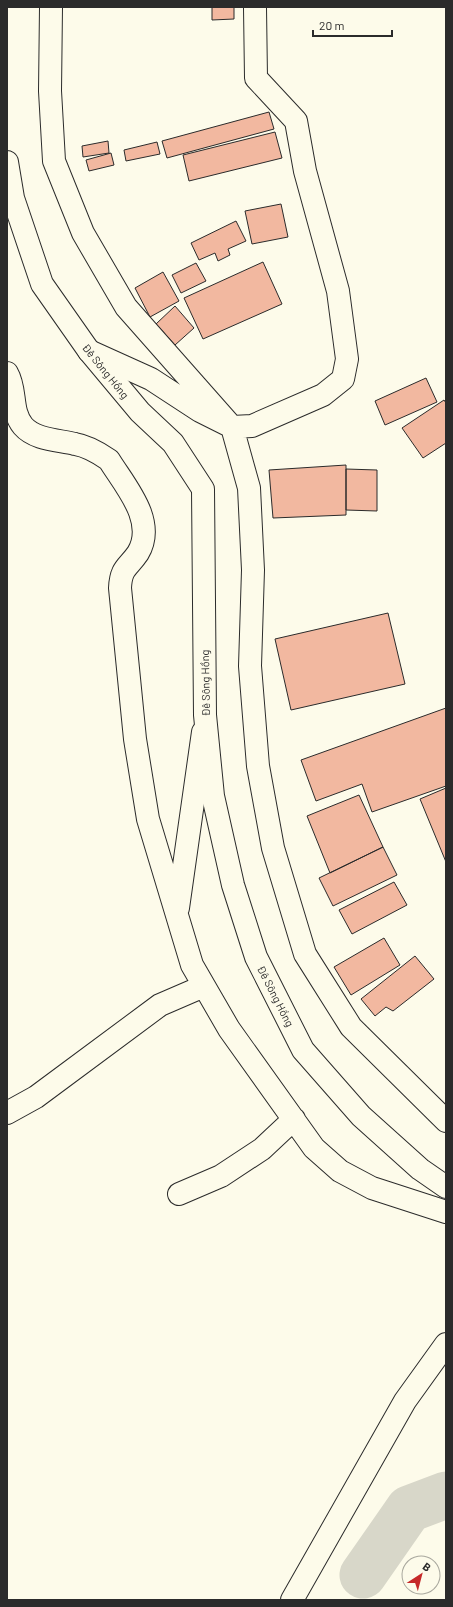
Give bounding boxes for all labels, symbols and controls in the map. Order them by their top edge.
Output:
scale bar [313,12,392,38]
text: 20 m [319,18,345,32]
street label: Đê Sông Hồng [80,341,132,401]
street label: Đê Sông Hồng [198,649,212,717]
street label: Đê Sông Hồng [255,963,297,1029]
north arrow [401,1555,441,1595]
text: B [421,1559,434,1574]

